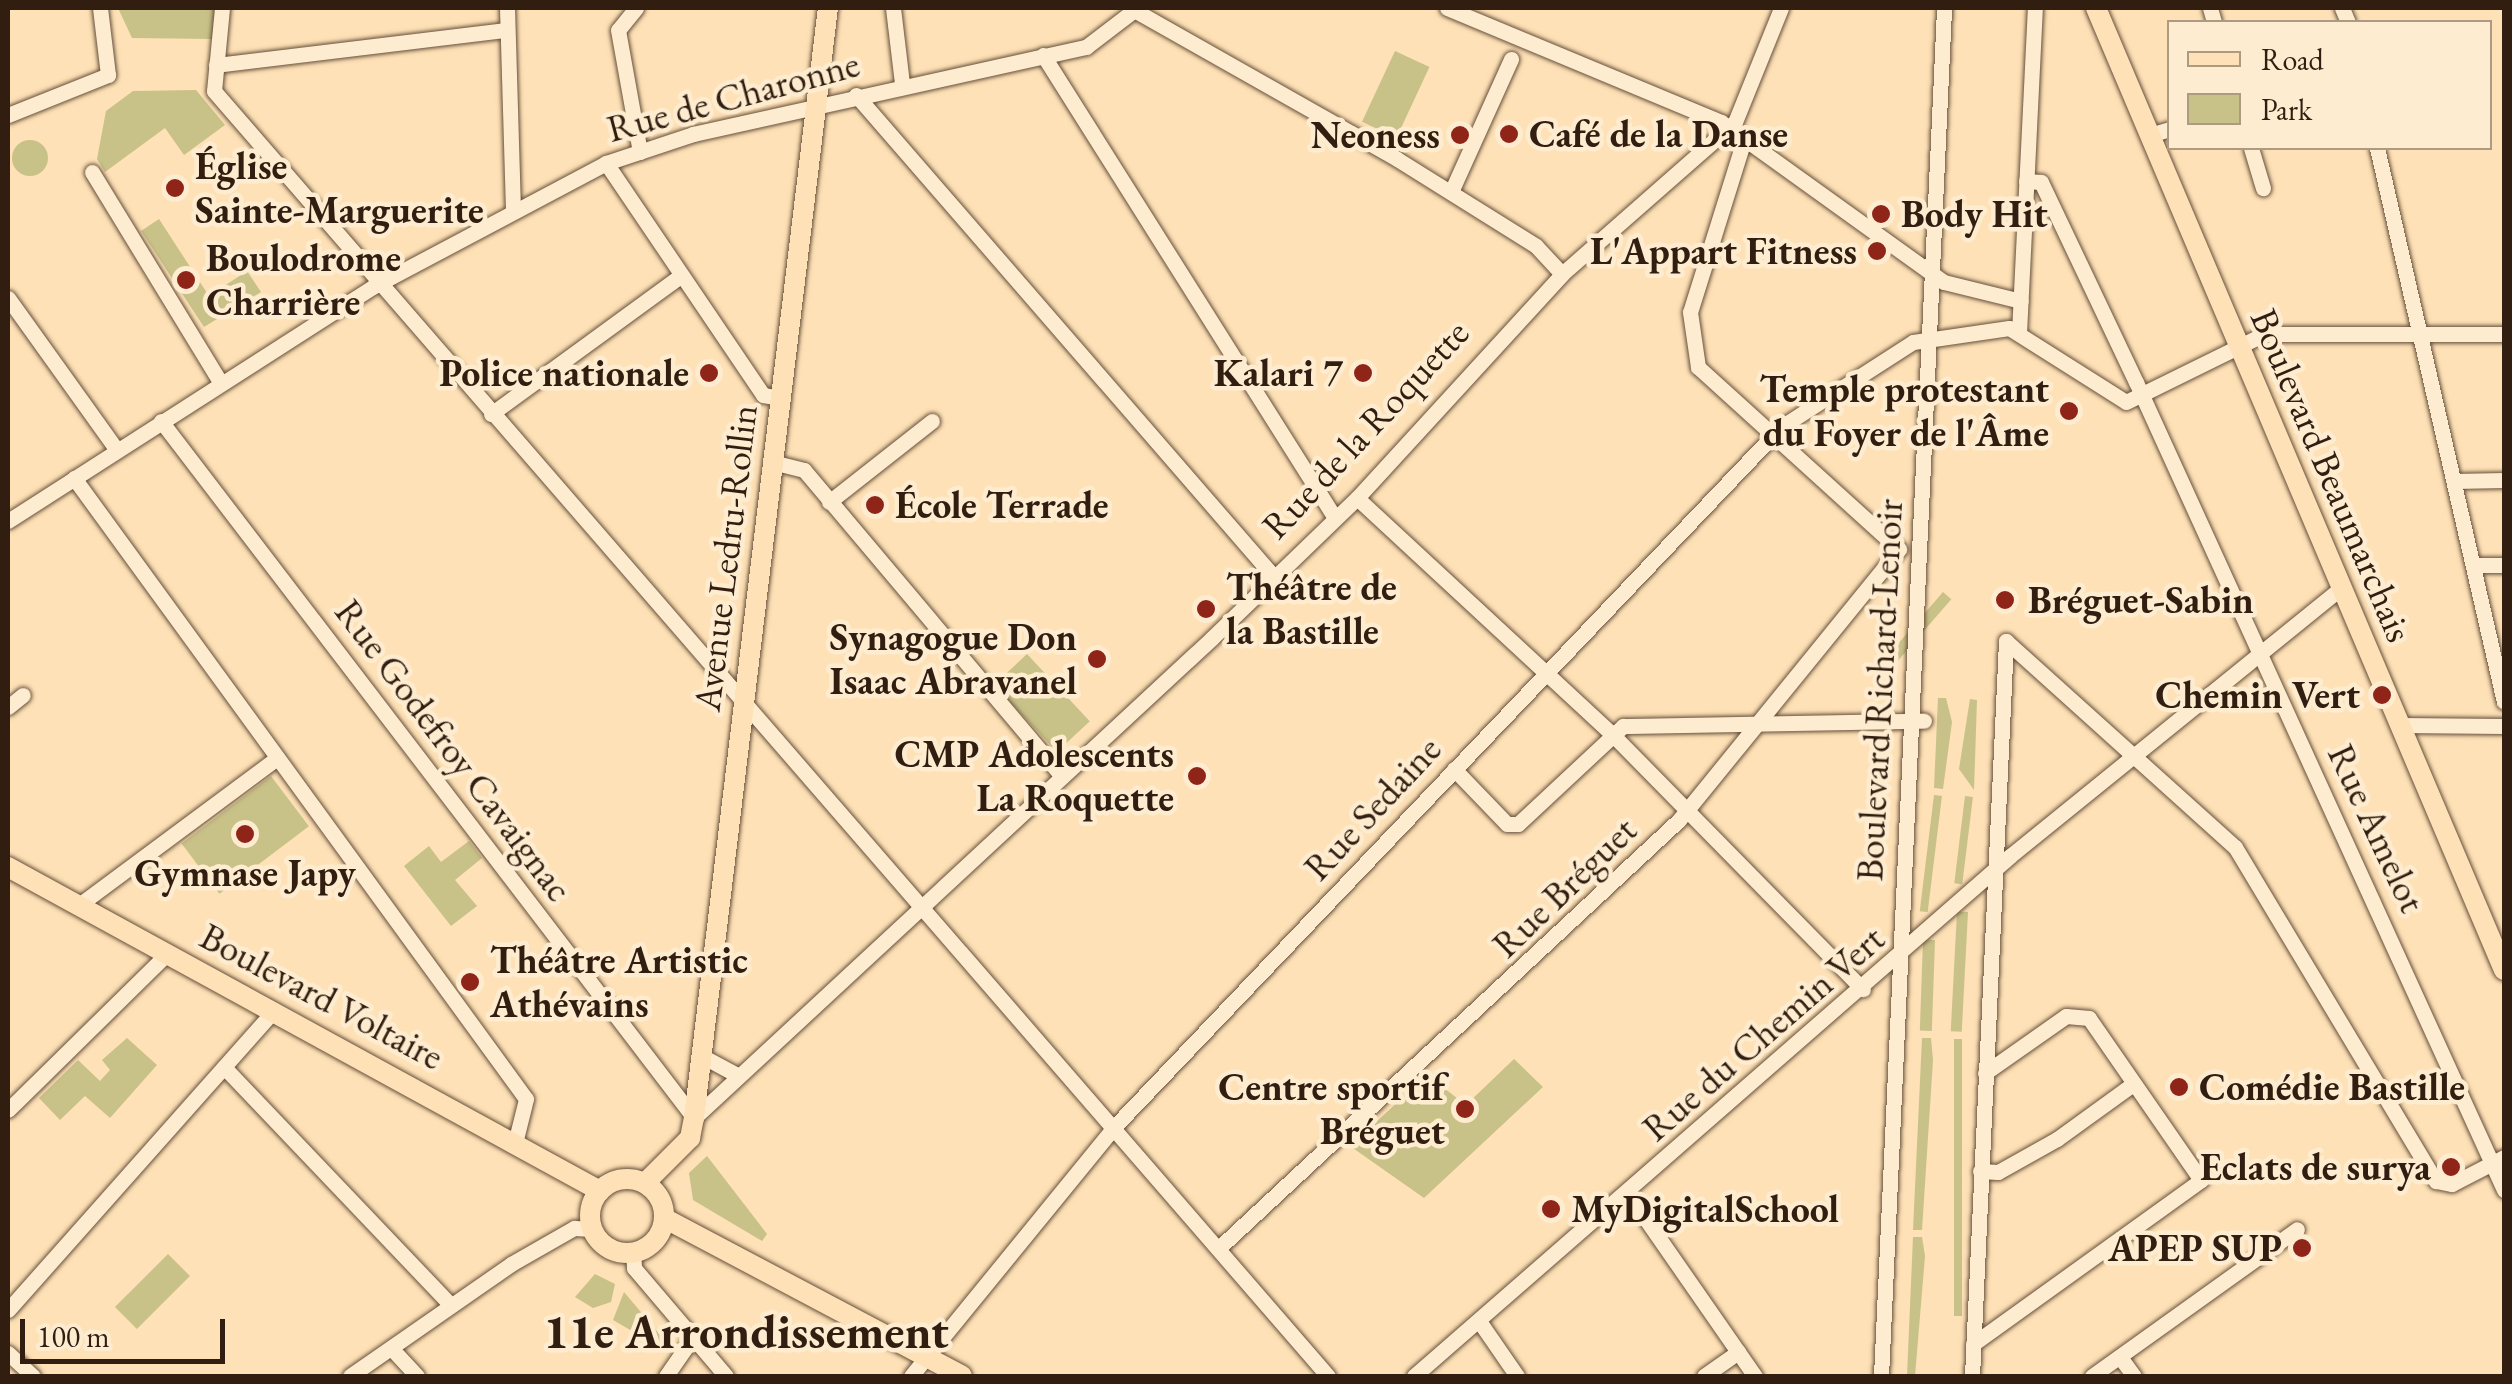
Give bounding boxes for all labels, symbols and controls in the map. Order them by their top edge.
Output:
legend [2167,20,2492,150]
street label: Rue de Charonne [602,40,864,152]
text: Road [2261,40,2324,79]
text: Park [2261,90,2312,129]
place label: Café de la Danse [1529,111,1788,157]
place label: Neoness [1311,112,1440,158]
marker: Café de la Danse [1498,123,1520,145]
marker: Neoness [1449,124,1471,146]
place label: Église Sainte-Marguerite [195,143,484,232]
marker: Église Sainte-Marguerite [164,177,186,199]
place label: Body Hit [1901,191,2048,237]
marker: Body Hit [1870,203,1892,225]
place label: L'Appart Fitness [1590,228,1857,274]
place label: Boulodrome Charrière [206,235,401,324]
marker: L'Appart Fitness [1866,240,1888,262]
marker: Boulodrome Charrière [175,269,197,291]
street label: Boulevard Beaumarchais [2241,302,2423,648]
street label: Rue de la Roquette [1252,310,1478,548]
place label: Police nationale [439,350,689,396]
place label: Kalari 7 [1214,350,1343,396]
marker: Police nationale [698,362,720,384]
marker: Kalari 7 [1352,362,1374,384]
place label: Temple protestant du Foyer de l'Âme [1760,366,2049,456]
marker: Temple protestant du Foyer de l'Âme [2058,400,2080,422]
street label: Avenue Ledru-Rollin [684,402,766,714]
place label: École Terrade [895,482,1109,528]
marker: École Terrade [864,494,886,516]
street label: Boulevard Richard-Lenoir [1846,498,1912,882]
place label: Théâtre de la Bastille [1226,564,1397,654]
place label: Bréguet-Sabin [2028,577,2254,623]
marker: Bréguet-Sabin [1992,587,2018,613]
street label: Rue Godefroy Cavaignac [326,590,582,910]
marker: Théâtre de la Bastille [1195,598,1217,620]
place label: Synagogue Don Isaac Abravanel [829,614,1077,704]
marker: Synagogue Don Isaac Abravanel [1086,648,1108,670]
place label: Chemin Vert [2155,672,2360,718]
marker: Chemin Vert [2369,682,2395,708]
street label: Rue Sedaine [1294,727,1450,889]
place label: CMP Adolescents La Roquette [895,731,1174,821]
street label: Rue Amelot [2318,737,2436,919]
marker: CMP Adolescents La Roquette [1184,763,1210,789]
street label: Rue Bréguet [1482,807,1646,967]
marker: Gymnase Japy [234,823,256,845]
place label: Gymnase Japy [134,850,356,896]
street label: Boulevard Voltaire [193,913,451,1079]
street label: Rue du Chemin Vert [1633,916,1893,1150]
place label: Théâtre Artistic Athévains [490,937,748,1026]
marker: Théâtre Artistic Athévains [459,971,481,993]
place label: Centre sportif Bréguet [1218,1064,1445,1154]
place label: Comédie Bastille [2199,1064,2465,1110]
marker: Comédie Bastille [2168,1076,2190,1098]
marker: Centre sportif Bréguet [1454,1098,1476,1120]
place label: Eclats de surya [2200,1144,2431,1190]
marker: Eclats de surya [2440,1156,2462,1178]
place label: MyDigitalSchool [1571,1186,1839,1232]
marker: MyDigitalSchool [1540,1198,1562,1220]
place label: APEP SUP [2108,1225,2282,1271]
marker: APEP SUP [2291,1237,2313,1259]
scale bar [25,1299,230,1361]
district label: 11e Arrondissement [543,1303,949,1361]
text: 100 m [37,1317,110,1356]

